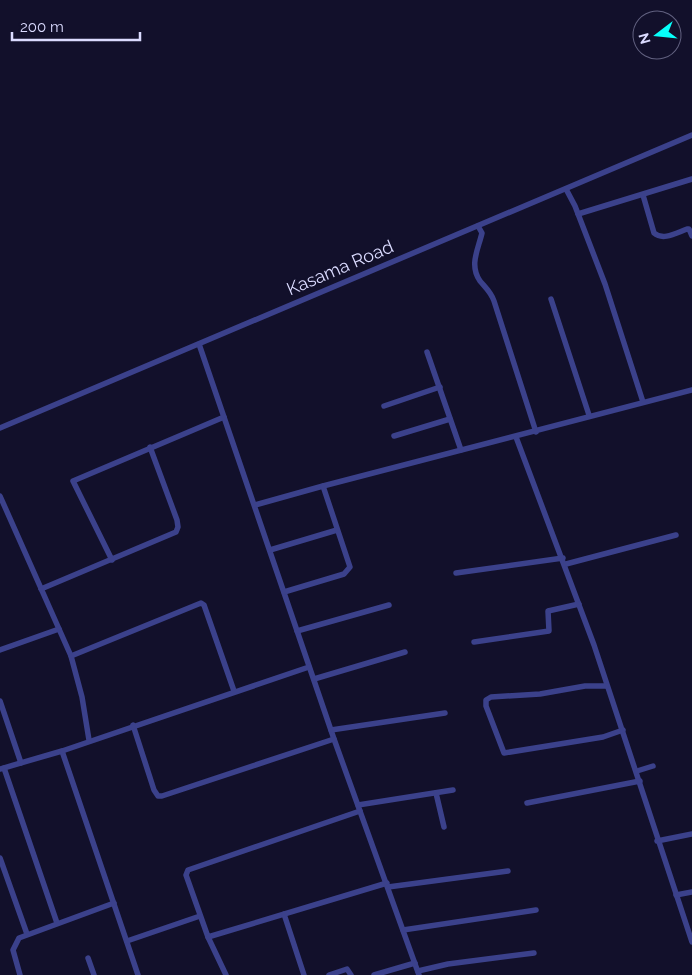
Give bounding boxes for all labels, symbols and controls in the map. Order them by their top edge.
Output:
scale bar [12,10,140,42]
north arrow [632,10,682,60]
text: 200 m [20,18,64,36]
text: N [635,31,654,46]
street label: Kasama Road [283,236,396,299]

